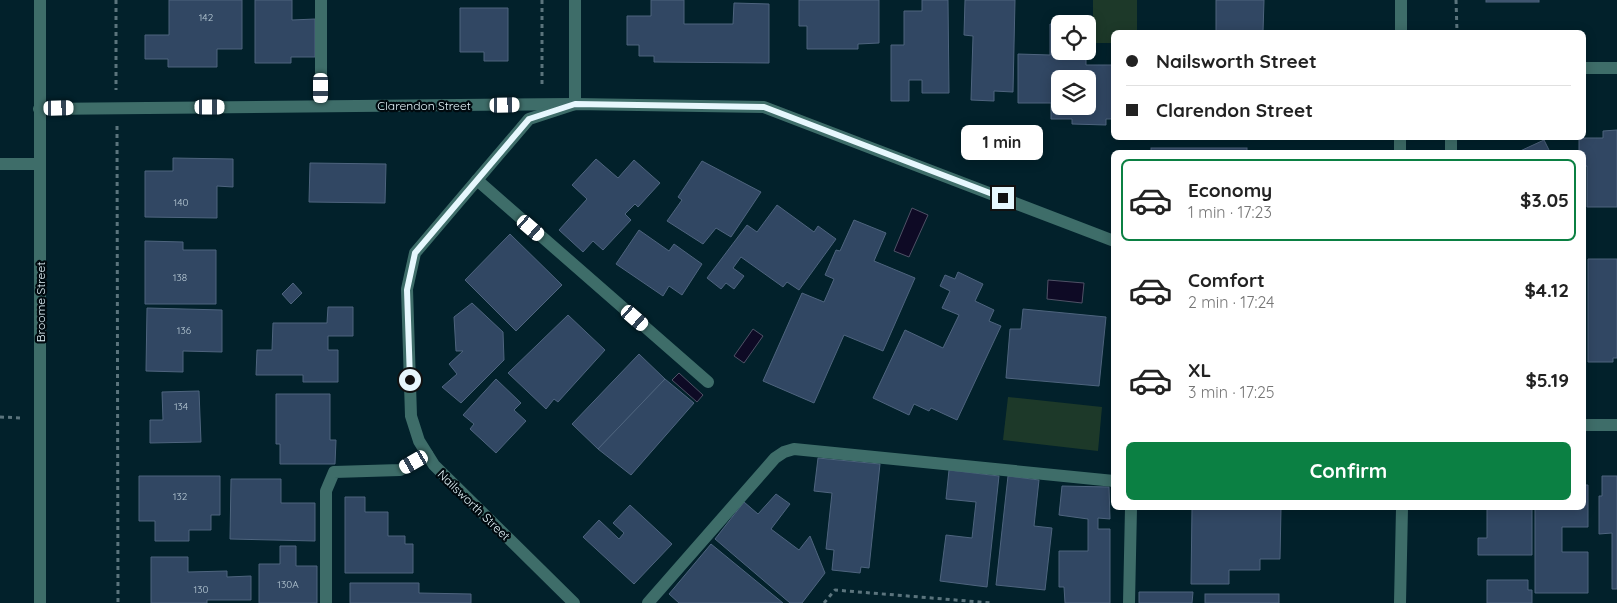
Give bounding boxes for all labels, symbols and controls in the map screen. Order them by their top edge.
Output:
house number: 142 [199,11,214,24]
map controls [1051,15,1096,115]
button: locate [1051,15,1096,60]
text: Nailsworth Street [1156,49,1317,73]
button: layers [1051,70,1096,115]
car [313,73,328,103]
car [489,97,520,113]
street label: Clarendon Street [377,98,471,113]
text: Clarendon Street [1156,98,1313,122]
car [43,100,74,116]
car [195,100,225,115]
callout: 1 min [962,126,1044,160]
text: 1 min [983,132,1021,152]
icon: car [1128,178,1173,223]
text: Economy [1188,178,1272,202]
route end [992,187,1014,209]
text: $3.05 [1520,188,1569,212]
house number: 140 [174,196,188,209]
text: 1 min · 17:23 [1188,202,1272,222]
car [514,212,547,244]
street label: Broome Street [33,262,48,342]
icon: car [1128,268,1173,313]
text: Comfort [1188,268,1265,292]
house number: 138 [173,271,187,284]
text: $4.12 [1525,278,1569,302]
text: 2 min · 17:24 [1188,292,1275,312]
car [618,302,651,334]
house number: 136 [177,324,192,337]
icon: car [1128,358,1173,403]
text: XL [1188,358,1211,382]
text: $5.19 [1526,368,1569,392]
route start [399,369,421,391]
text: 3 min · 17:25 [1188,382,1275,402]
house number: 134 [174,400,188,413]
button: Confirm [1126,442,1571,500]
car [397,448,430,476]
street label: Nailsworth Street [435,467,513,543]
house number: 132 [173,490,188,503]
house number: 130A [277,578,299,591]
house number: 130 [194,583,208,596]

